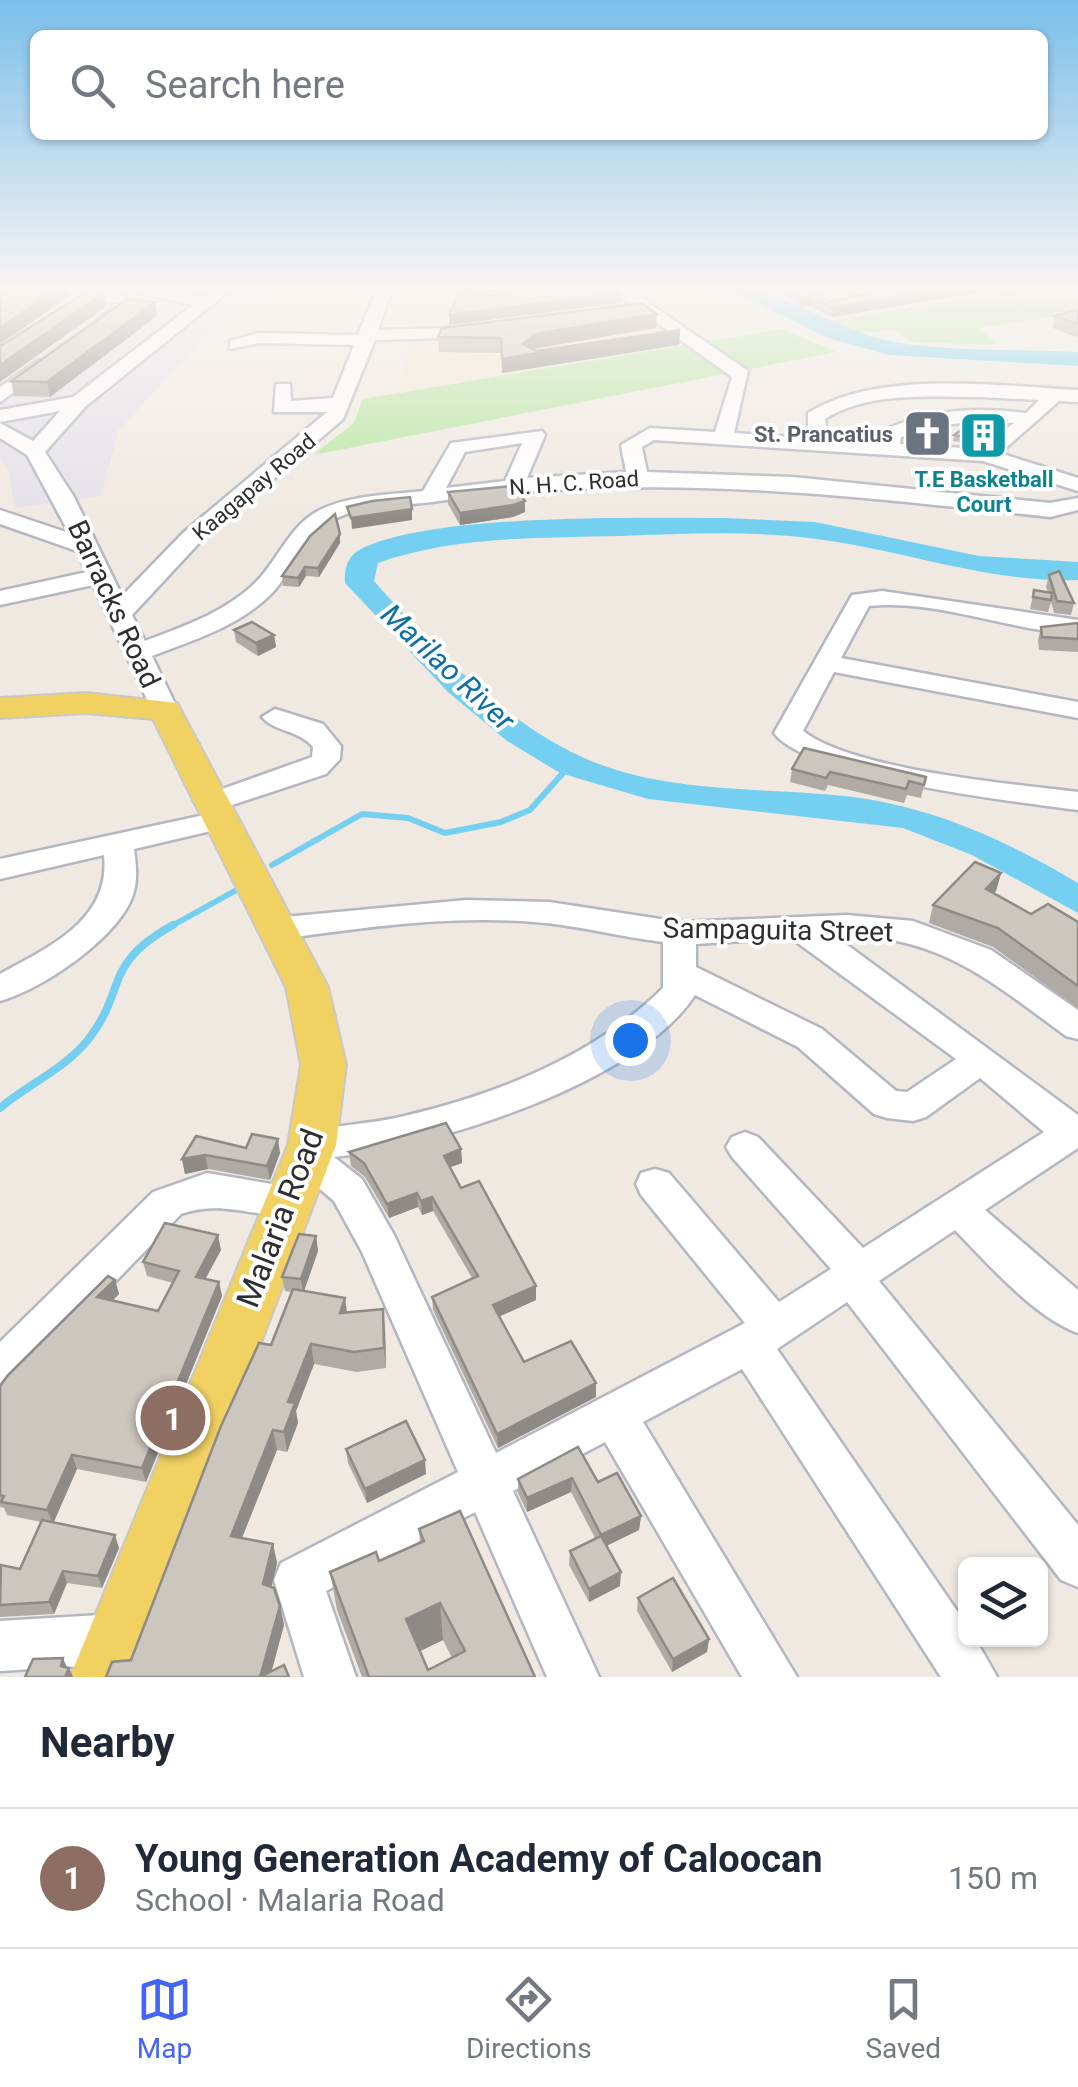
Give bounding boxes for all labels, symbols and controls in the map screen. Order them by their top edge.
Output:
search box [30,30,1048,140]
icon: search [65,58,120,113]
text: Search here [145,63,345,107]
church icon: St. Prancatius [902,408,954,460]
building icon: T.E Basketball Court [958,409,1010,461]
place label: St. Prancatius [754,422,893,447]
street label: Kaagapay Road [188,428,320,546]
street label: N. H. C. Road [508,466,640,500]
place label: T.E Basketball Court [915,467,1054,517]
street label: Barracks Road [61,515,167,693]
water label: Marilao River [374,596,523,738]
street label: Sampaguita Street [662,911,894,949]
your location [605,1015,656,1066]
street label: Malaria Road [229,1123,331,1313]
pin: 1 [140,1380,206,1456]
map controls [958,1557,1048,1647]
button: layers [958,1557,1048,1647]
text: Nearby [40,1718,175,1767]
text: Young Generation Academy of Caloocan [135,1837,823,1881]
text: 1 [63,1859,82,1897]
text: 150 m [948,1859,1038,1897]
text: School · Malaria Road [135,1881,445,1919]
tab: Map [137,1972,192,2065]
tab: Directions [466,1972,592,2065]
tab: Saved [865,1972,941,2065]

